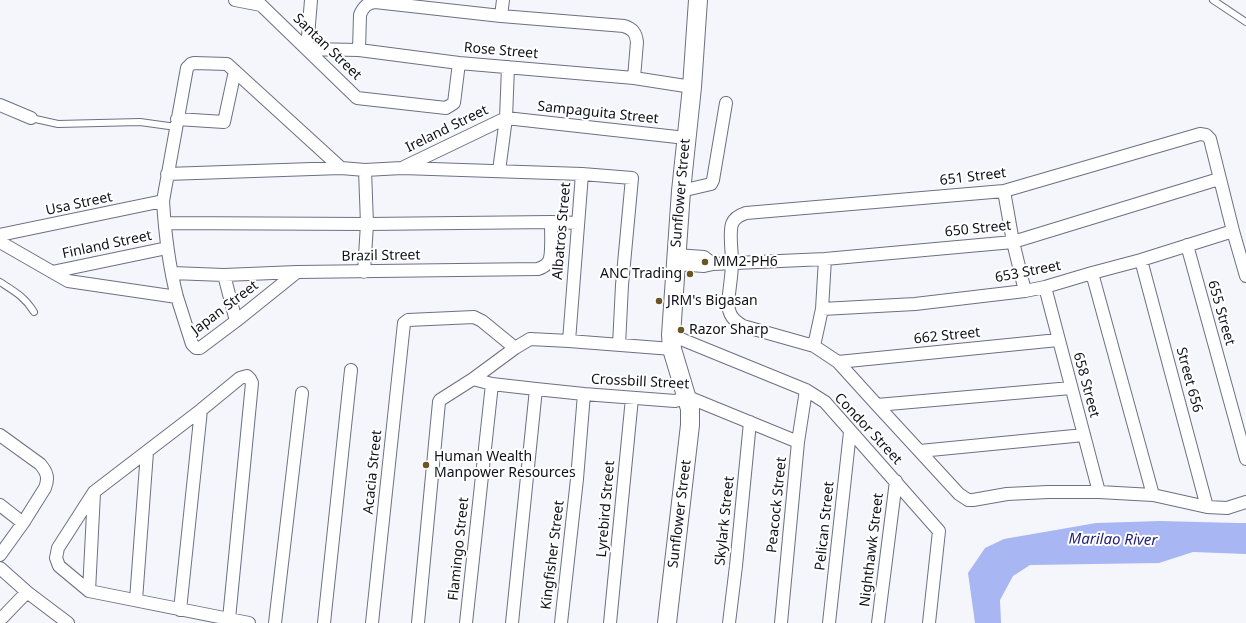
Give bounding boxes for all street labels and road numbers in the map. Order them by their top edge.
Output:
street label: Santan Street [289,10,365,84]
street label: Rose Street [463,39,539,63]
street label: Sampaguita Street [537,98,659,128]
street label: Ireland Street [403,102,491,156]
street label: Sunflower Street [668,138,694,248]
street label: 651 Street [939,165,1007,189]
street label: Albatros Street [549,182,575,280]
street label: Usa Street [44,189,114,219]
street label: 650 Street [944,217,1012,241]
street label: Finland Street [61,227,153,263]
street label: Brazil Street [341,247,421,265]
street label: 653 Street [994,257,1062,287]
street label: Japan Street [188,277,262,339]
street label: 655 Street [1204,279,1238,347]
street label: 662 Street [913,324,981,348]
street label: Street 656 [1172,346,1206,414]
street label: 658 Street [1069,351,1103,419]
street label: Crossbill Street [590,371,690,393]
street label: Condor Street [831,390,905,468]
street label: Acacia Street [360,429,386,515]
street label: Peacock Street [764,456,790,554]
street label: Sunflower Street [665,459,695,569]
street label: Lyrebird Street [593,460,619,558]
street label: Skylark Street [712,475,738,567]
street label: Pelican Street [812,481,838,571]
street label: Nighthawk Street [857,492,887,608]
street label: Flamingo Street [445,496,473,602]
street label: Kingfisher Street [538,500,568,610]

